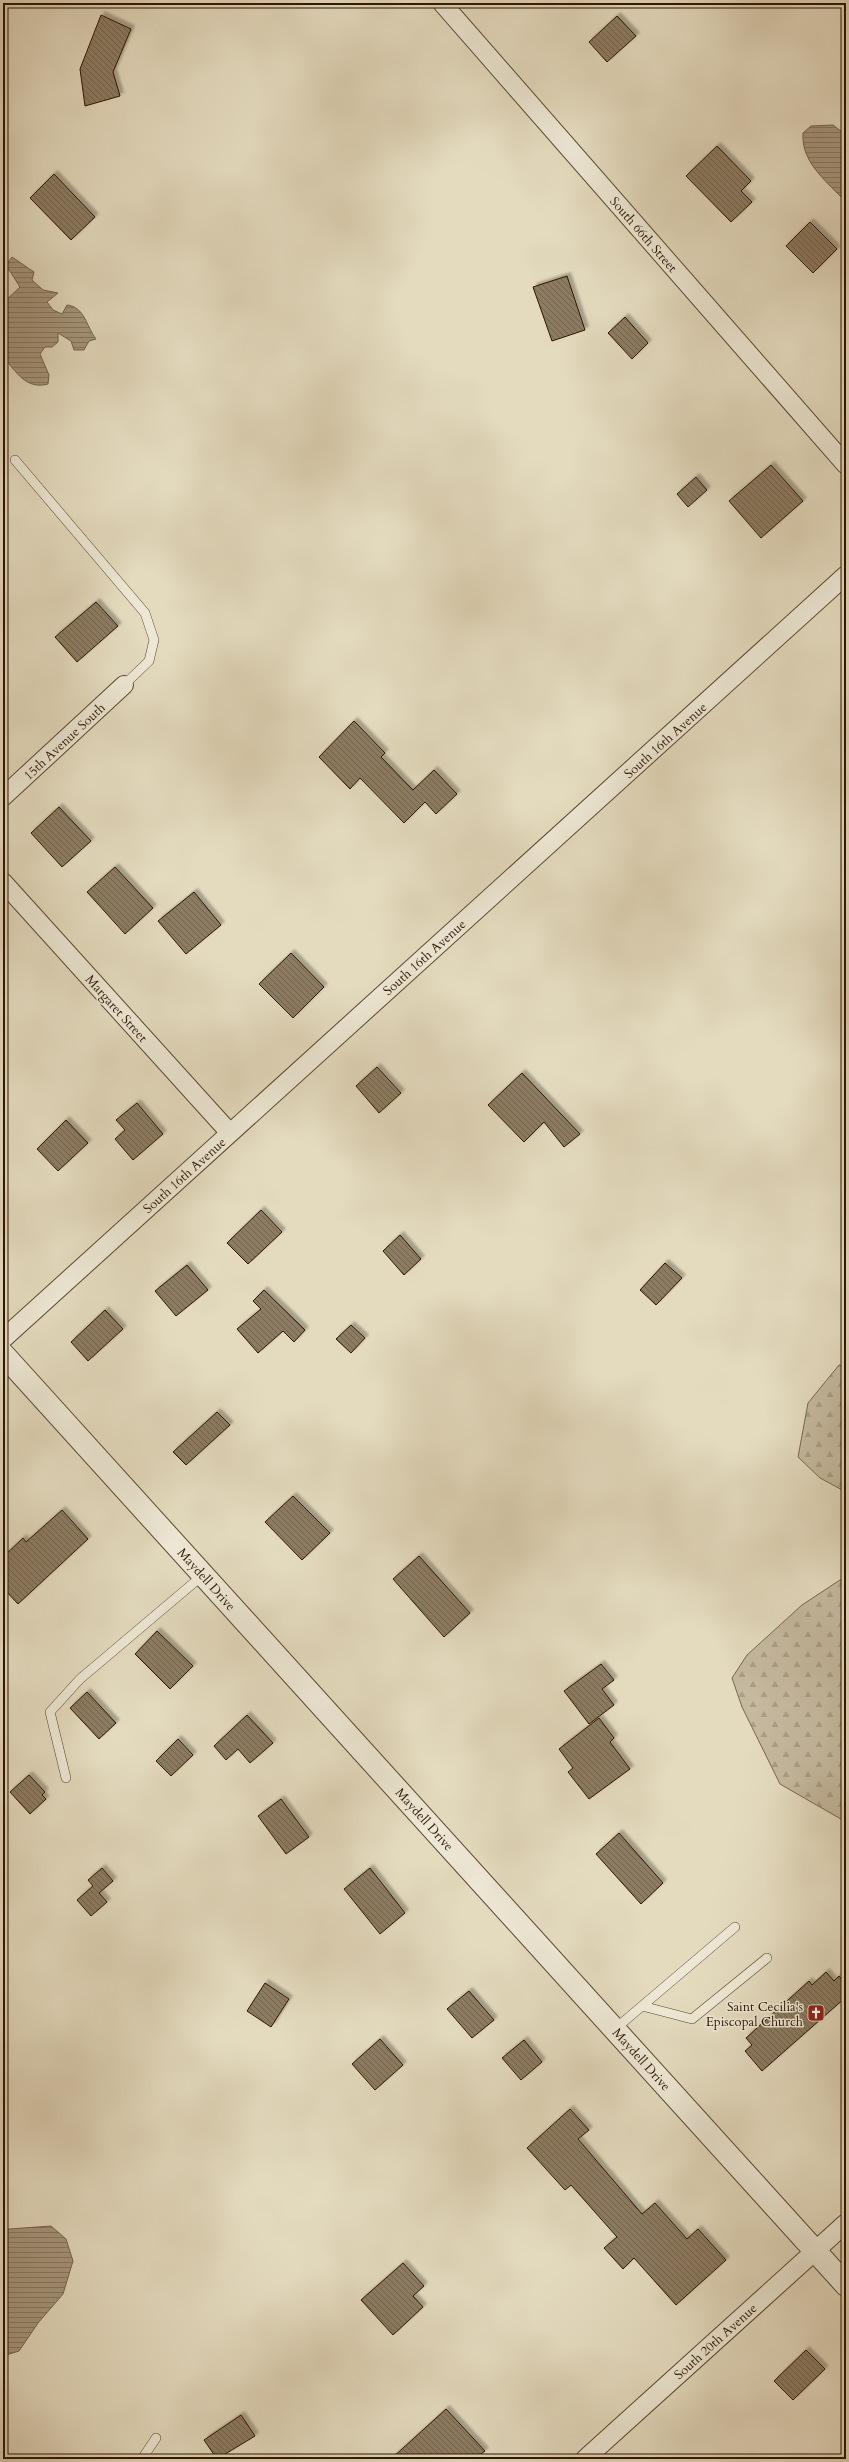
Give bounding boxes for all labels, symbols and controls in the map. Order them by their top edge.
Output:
street label: South 66th Street [605,193,681,276]
street label: 15th Avenue South [20,699,109,784]
street label: South 16th Avenue [620,699,711,783]
street label: South 16th Avenue [379,916,470,1000]
street label: Margaret Street [81,971,151,1046]
street label: South 16th Avenue [139,1134,230,1218]
street label: Maydell Drive [173,1544,239,1615]
street label: Maydell Drive [391,1784,457,1855]
place label: Saint Cecilia's Episcopal Church [706,1998,803,2031]
church icon: Saint Cecilia's Episcopal Church [806,2003,826,2023]
street label: Maydell Drive [608,2024,674,2095]
street label: South 20th Avenue [670,2300,761,2384]

